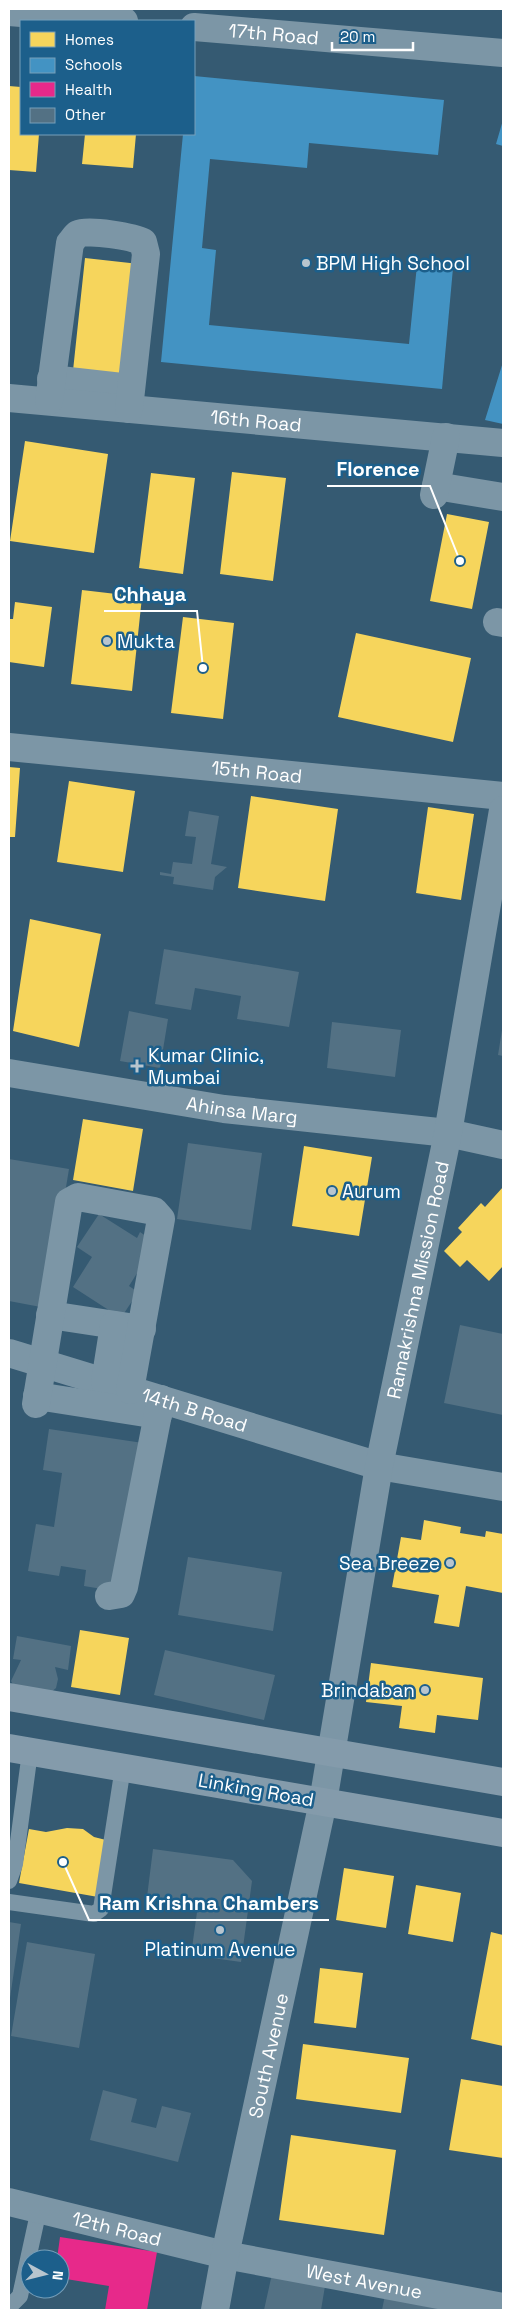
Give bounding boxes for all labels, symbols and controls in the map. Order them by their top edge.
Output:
street label: 17th Road [228,17,320,50]
legend [20,20,195,135]
scale bar [332,20,413,52]
text: 20 m [340,27,375,46]
text: Homes [65,30,114,49]
text: Schools [65,55,123,74]
text: Health [65,80,112,99]
text: Other [65,105,106,124]
place label: BPM High School [316,251,470,276]
marker: BPM High School [300,257,312,269]
street label: 16th Road [209,404,303,437]
callout: Florence [327,451,430,486]
text: Florence [337,456,419,482]
callout: Chhaya [104,576,197,611]
text: Chhaya [114,581,187,607]
place label: Mukta [117,629,175,654]
marker: Mukta [101,635,113,647]
street label: 15th Road [210,755,303,789]
place label: Kumar Clinic, Mumbai [148,1043,264,1090]
marker: Kumar Clinic, Mumbai [130,1059,144,1073]
street label: Ahinsa Marg [184,1090,299,1129]
street label: Ramakrishna Mission Road [381,1159,454,1401]
place label: Aurum [342,1179,401,1204]
marker: Aurum [326,1185,338,1197]
street label: 14th B Road [139,1382,250,1438]
place label: Sea Breeze [339,1551,440,1576]
marker: Sea Breeze [444,1557,456,1569]
place label: Brindaban [321,1678,415,1703]
marker: Brindaban [419,1684,431,1696]
street label: Linking Road [196,1768,316,1812]
callout: Ram Krishna Chambers [89,1885,329,1920]
text: Ram Krishna Chambers [99,1890,319,1916]
marker: Platinum Avenue [214,1924,226,1936]
place label: Platinum Avenue [145,1937,296,1962]
street label: South Avenue [242,1991,294,2120]
street label: 12th Road [69,2205,164,2251]
north arrow [20,2249,70,2299]
street label: West Avenue [304,2258,424,2304]
text: N [48,2270,67,2281]

